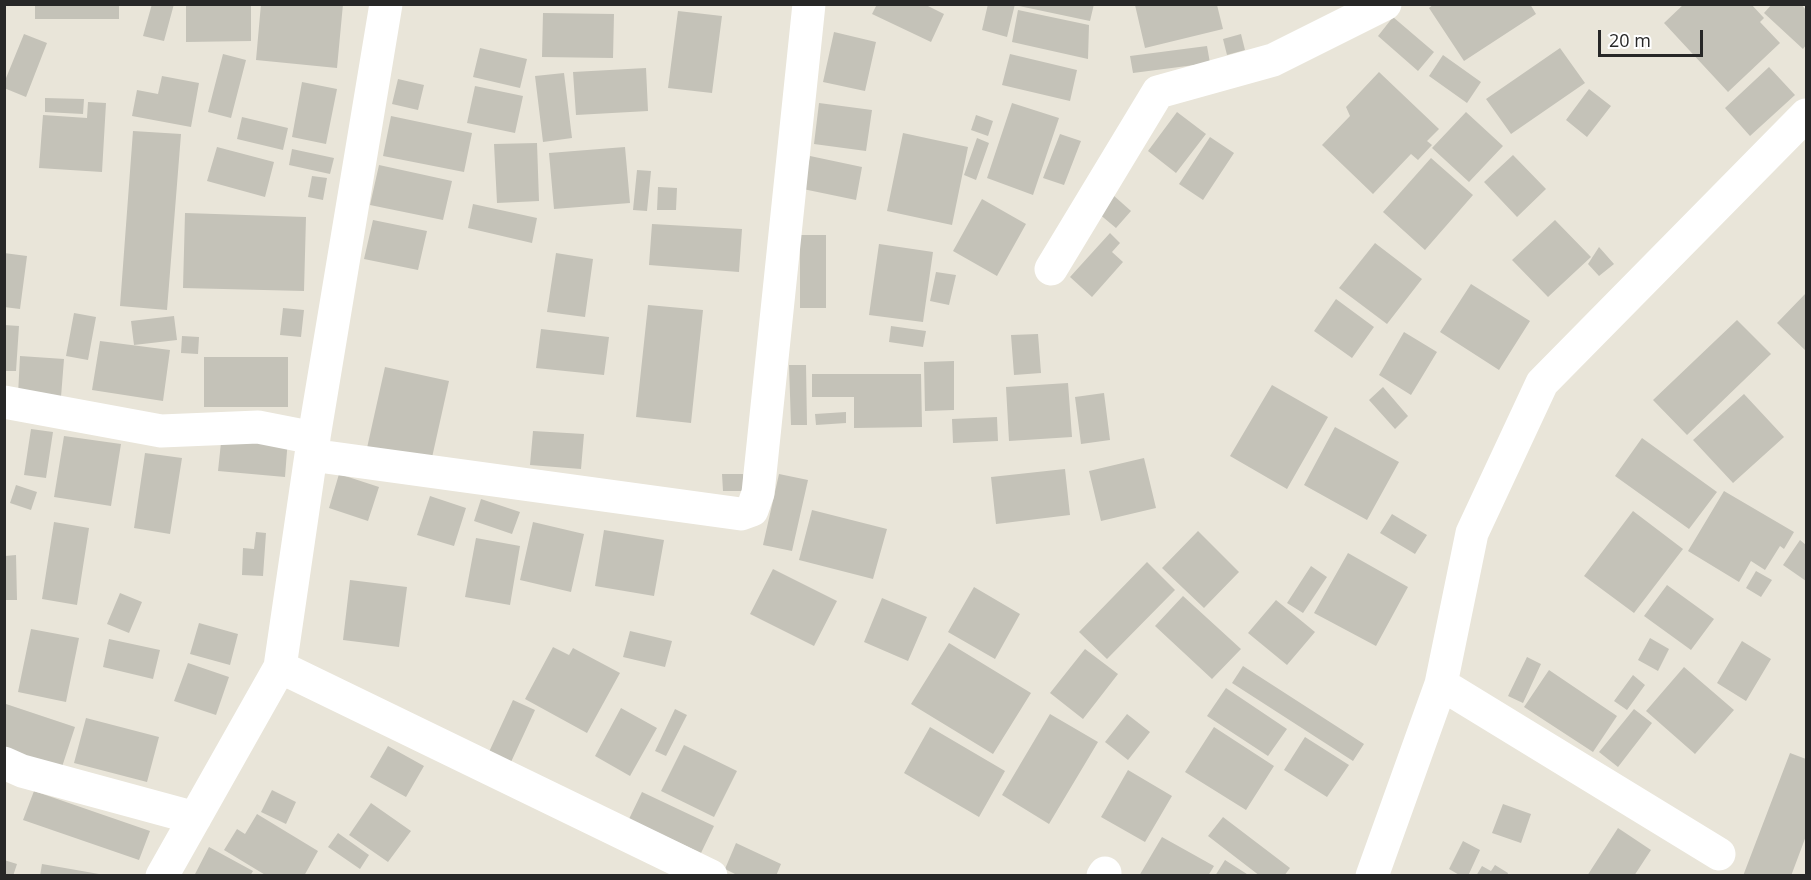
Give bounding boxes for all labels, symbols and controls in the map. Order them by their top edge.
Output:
scale bar [1601,18,1706,56]
text: 20 m [1609,28,1651,52]

